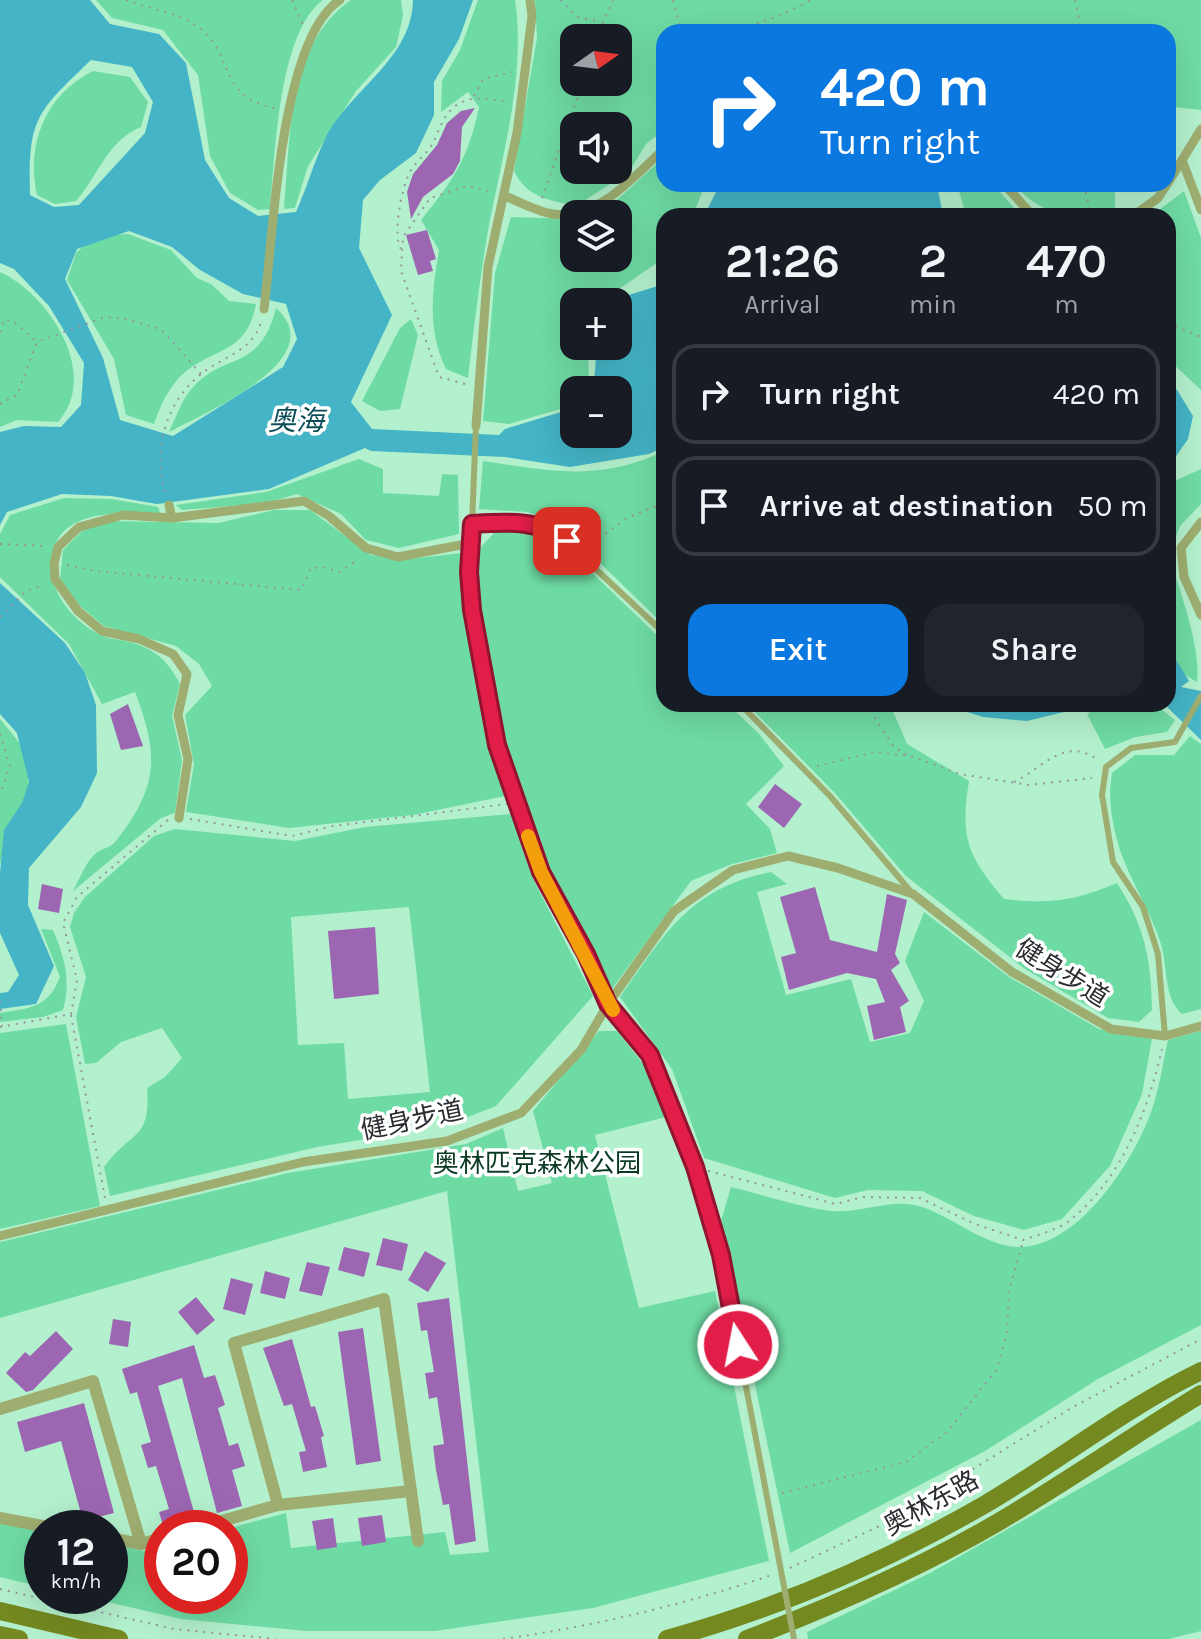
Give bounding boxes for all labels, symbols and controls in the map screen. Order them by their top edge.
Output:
north arrow [560,24,632,96]
map controls [560,24,632,448]
text: 420 m [820,54,990,119]
icon: right [688,56,792,160]
button: sound [560,112,632,184]
text: Turn right [820,121,980,163]
button: layers [560,200,632,272]
text: 21:26 [725,233,840,289]
text: 2 [919,233,947,289]
text: 470 [1026,233,1107,289]
button: + [560,288,632,360]
text: Arrival [744,289,821,320]
text: min [909,289,957,320]
text: m [1054,289,1079,320]
icon: right [692,372,736,416]
button: − [560,376,632,448]
text: Turn right [760,376,900,412]
text: 420 m [1053,376,1140,412]
water label: 奥海 [268,404,328,437]
icon: arrive [692,484,736,528]
text: Arrive at destination [760,488,1054,524]
text: 50 m [1078,488,1148,524]
pin [533,507,601,575]
icon: arrive [545,519,589,563]
button: Exit [688,604,908,696]
button: Share [924,604,1144,696]
street label: 健身步道 [1010,932,1114,1014]
street label: 健身步道 [358,1094,466,1146]
park label: 奥林匹克森林公园 [433,1148,641,1179]
position arrow [696,1303,780,1387]
street label: 奥林东路 [878,1464,984,1542]
speed limit sign: 20 [144,1510,248,1614]
text: 12 [57,1528,95,1575]
text: km/h [51,1570,101,1593]

